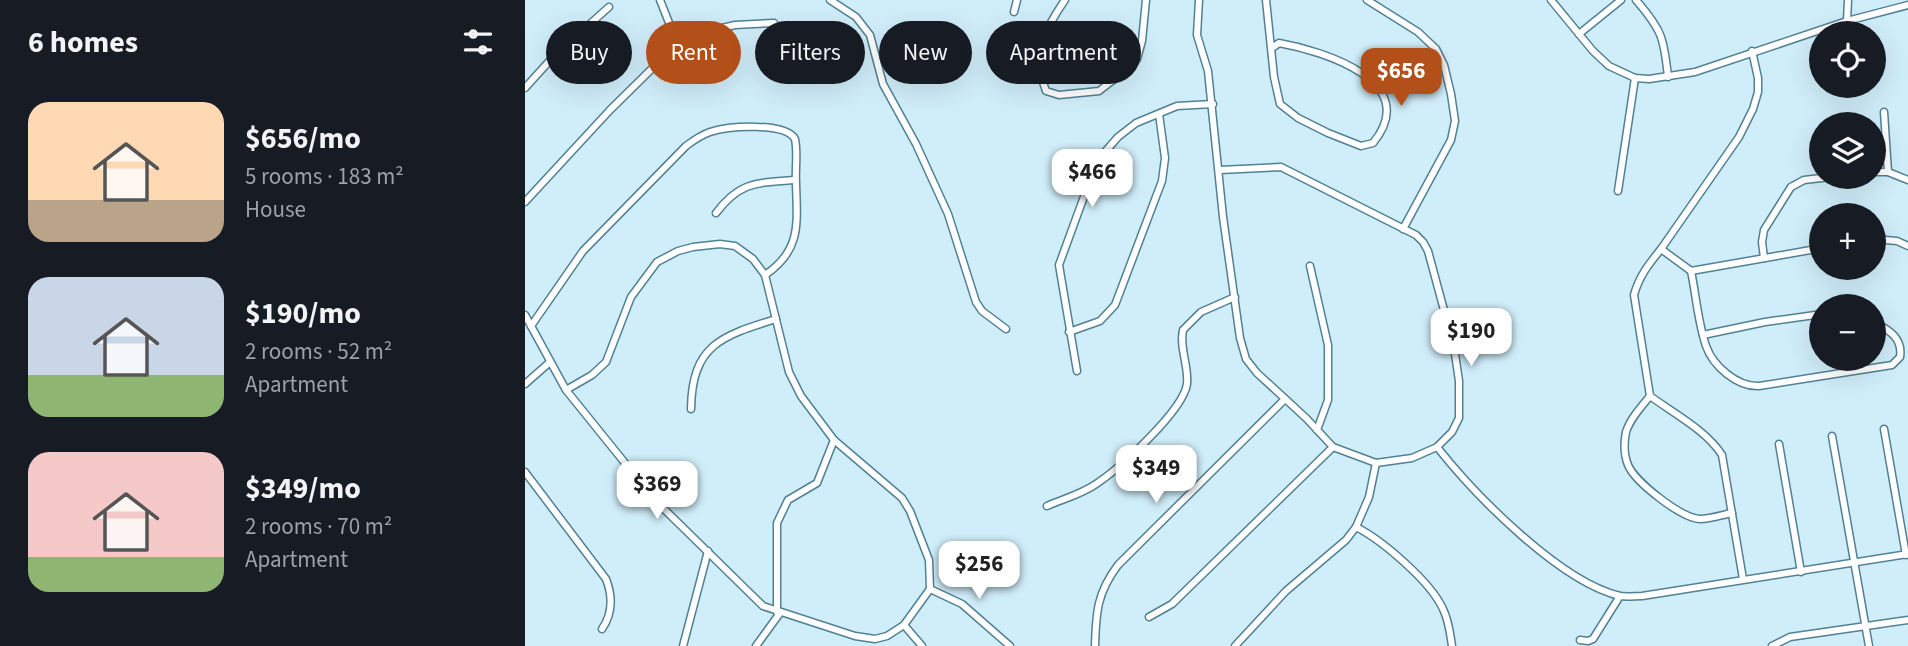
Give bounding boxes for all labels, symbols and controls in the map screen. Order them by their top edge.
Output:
text: 6 homes [28,21,138,64]
chip: Buy [546,21,632,84]
chip: Rent [646,21,741,84]
chip: Filters [755,21,865,84]
chip: New [879,21,972,84]
chip: Apartment [986,21,1141,84]
map controls [1809,21,1886,371]
button: locate [1809,21,1886,98]
icon: filters [459,23,497,61]
pin: $656 [1360,48,1442,108]
text: $656 [1377,54,1425,87]
button: layers [1809,112,1886,189]
text: $656/mo [245,117,361,160]
icon: home [84,130,168,214]
pin: $466 [1051,150,1133,209]
text: $466 [1068,155,1116,188]
text: 5 rooms · 183 m² [245,160,404,193]
text: House [245,193,306,226]
button: + [1809,203,1886,280]
text: $190/mo [245,292,361,335]
button: − [1809,294,1886,371]
icon: home [84,305,168,389]
pin: $190 [1430,308,1512,368]
text: $190 [1447,314,1495,347]
text: 2 rooms · 52 m² [245,335,392,368]
text: Apartment [245,368,348,401]
pin: $349 [1115,446,1197,505]
text: $349 [1132,451,1180,484]
pin: $369 [616,462,698,521]
text: $349/mo [245,467,361,510]
text: $369 [633,467,681,500]
icon: home [84,480,168,564]
text: 2 rooms · 70 m² [245,510,392,543]
pin: $256 [938,542,1020,601]
text: Apartment [245,543,348,576]
text: $256 [955,547,1003,580]

